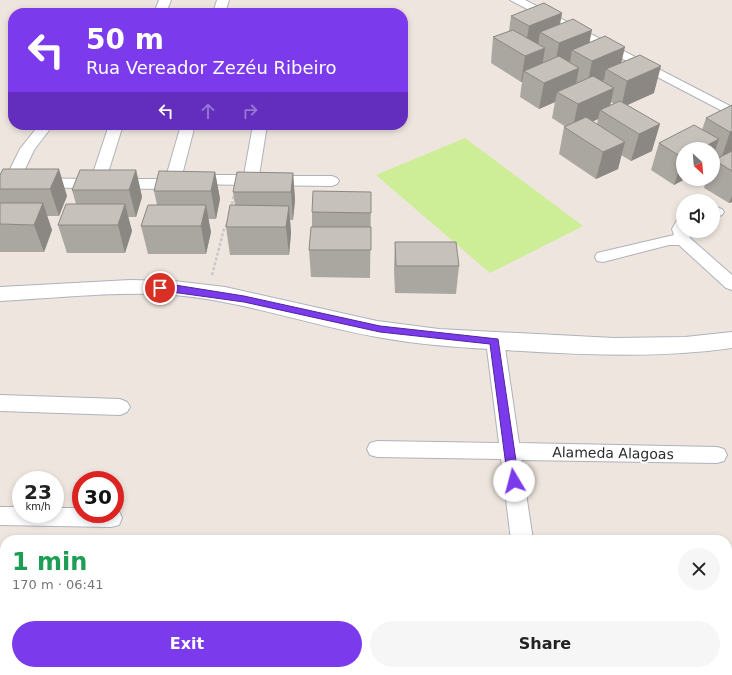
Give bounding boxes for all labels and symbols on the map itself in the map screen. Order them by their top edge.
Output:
north arrow [676,142,720,186]
pin [143,271,177,305]
street label: Alameda Alagoas [552,444,674,462]
position arrow [493,460,535,502]
speed limit sign: 30 [72,471,124,523]

